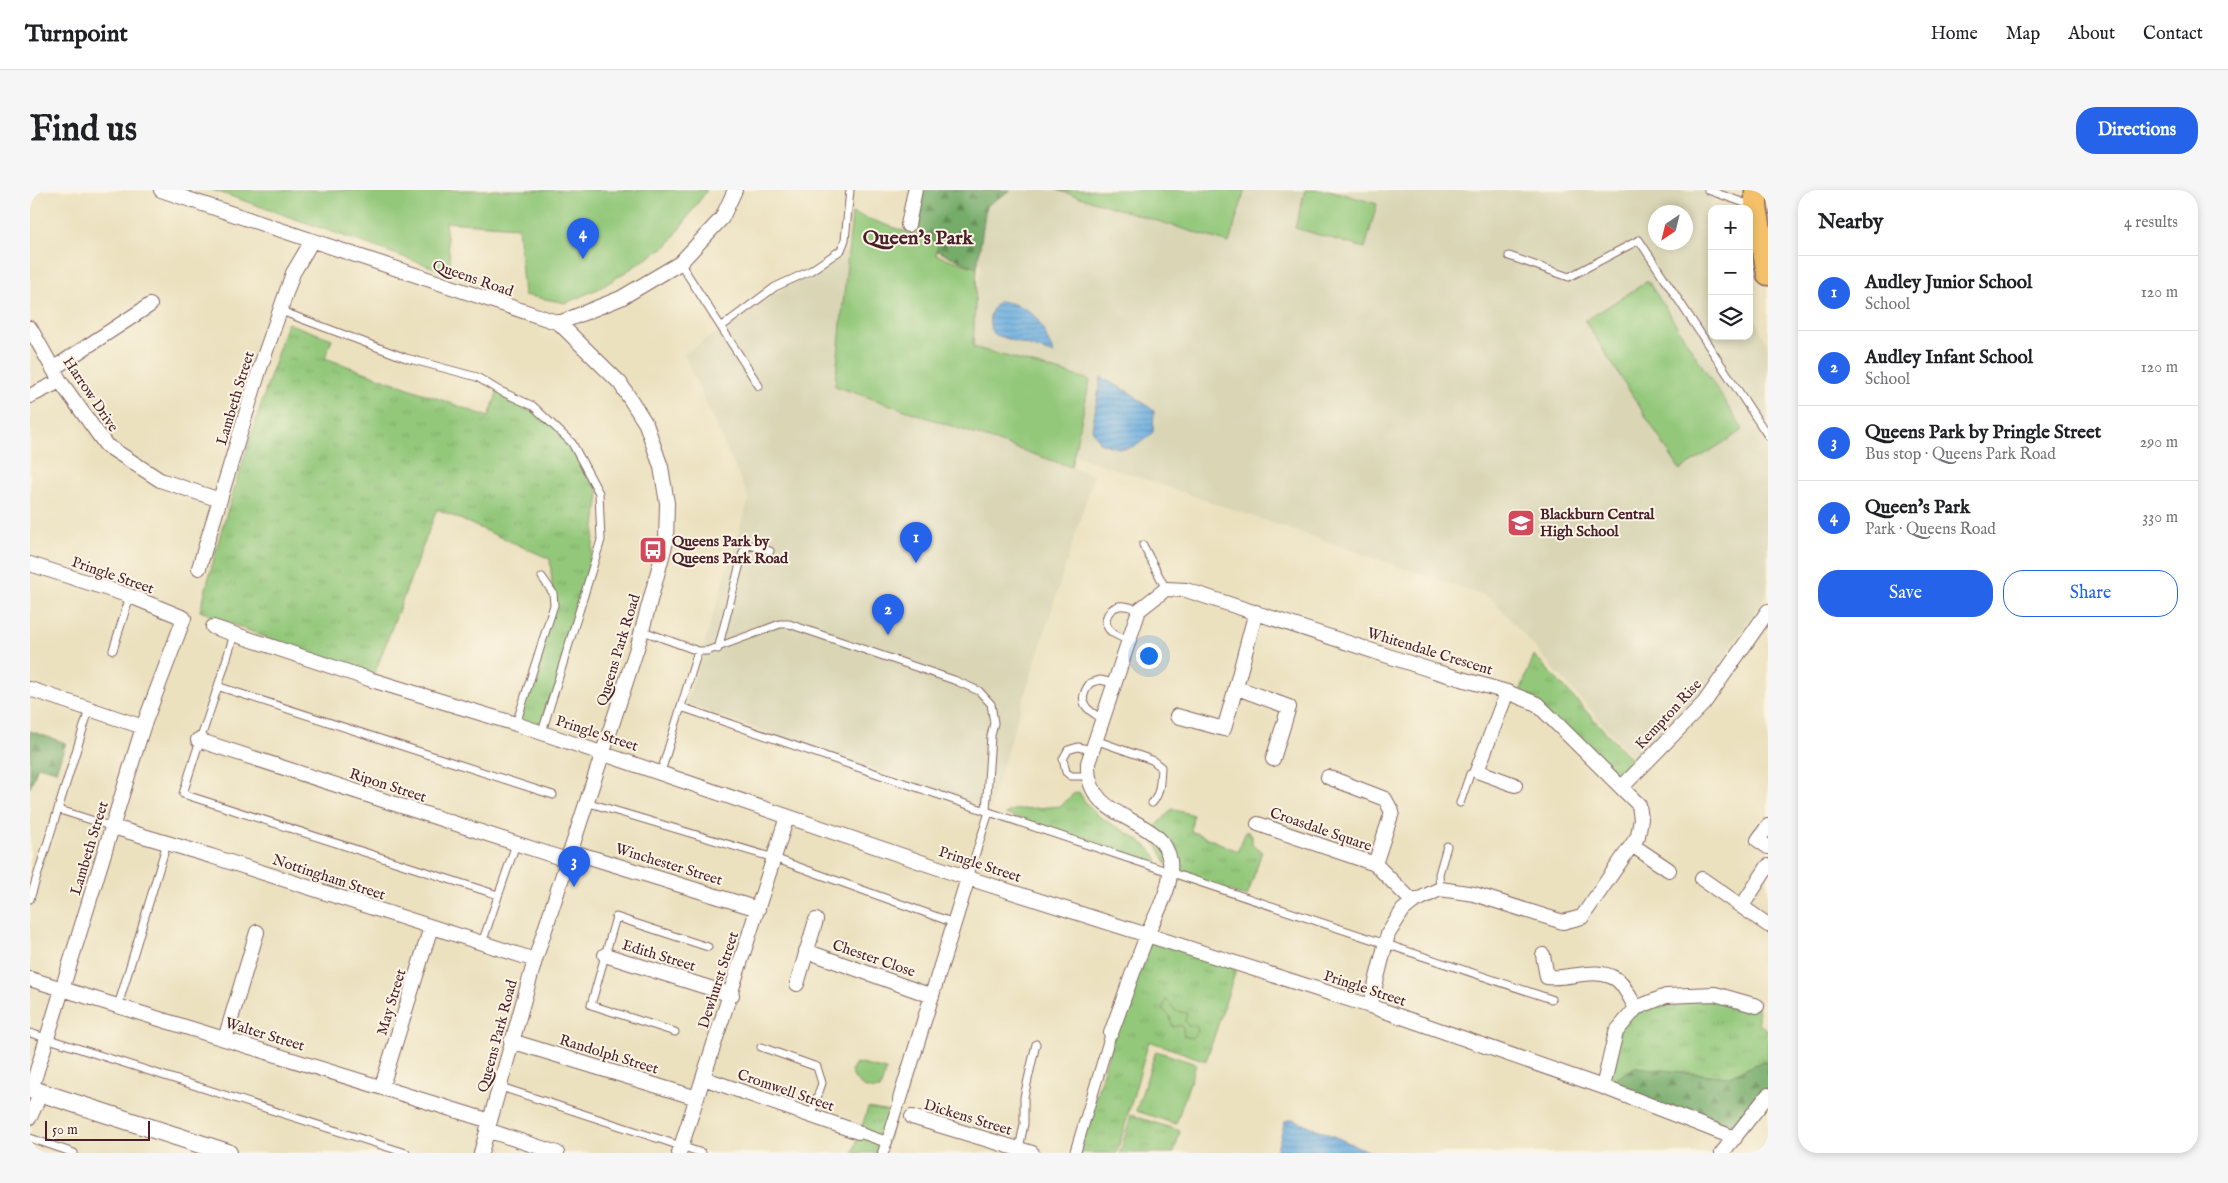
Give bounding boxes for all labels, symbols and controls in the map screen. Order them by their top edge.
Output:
text: Turnpoint [25,19,128,50]
text: Home [1931,23,1978,46]
text: Map [2006,23,2040,46]
text: About [2068,23,2115,46]
text: Contact [2143,23,2203,46]
button: Directions [2076,107,2198,154]
text: Find us [30,108,137,153]
north arrow [1648,205,1693,250]
map controls [1708,205,1753,340]
button: + [1708,205,1753,250]
text: Nearby [1818,209,1883,236]
text: 4 results [2124,213,2178,233]
pin: 4 [567,218,599,259]
district label: Queen's Park [863,226,975,251]
button: − [1708,250,1753,295]
street label: Queens Road [430,256,517,302]
text: Audley Junior School [1865,271,2032,295]
text: 1 [1831,283,1837,303]
text: 120 m [2141,283,2178,303]
button: layers [1708,295,1753,340]
text: School [1865,295,1910,315]
text: Audley Infant School [1865,346,2033,370]
street label: Lambeth Street [212,349,259,447]
street label: Harrow Drive [59,353,123,435]
text: 2 [1830,358,1838,378]
text: 120 m [2141,358,2178,378]
text: School [1865,370,1910,390]
text: Queens Park by Pringle Street [1865,421,2101,445]
text: 3 [1831,433,1837,453]
text: 290 m [2140,433,2178,453]
text: Bus stop · Queens Park Road [1865,445,2056,465]
text: Queen's Park [1865,496,1970,520]
place label: Blackburn Central High School [1540,505,1655,541]
school or university icon: Blackburn Central High School [1506,508,1536,538]
text: 4 [1830,508,1838,528]
text: 330 m [2142,508,2178,528]
text: Park · Queens Road [1865,520,1996,540]
pin: 1 [900,522,932,563]
place label: Queens Park by Queens Park Road [672,532,789,568]
bus stop icon: Queens Park by Queens Park Road [638,535,668,565]
street label: Pringle Street [69,553,156,598]
button: Save [1818,570,1993,617]
button: Share [2003,570,2178,617]
street label: Queens Park Road [592,591,645,708]
pin: 2 [872,594,904,635]
street label: Whitendale Crescent [1365,623,1495,680]
your location [1136,643,1162,669]
street label: Kempton Rise [1631,675,1706,754]
street label: Pringle Street [553,711,641,756]
street label: Ripon Street [347,764,429,807]
street label: Lambeth Street [66,799,113,897]
street label: Croasdale Square [1267,803,1374,856]
street label: Winchester Street [613,839,725,890]
street label: Pringle Street [936,842,1024,887]
pin: 3 [558,846,590,887]
street label: Nottingham Street [270,850,388,905]
street label: Dewhurst Street [694,929,743,1031]
street label: Edith Street [620,935,698,976]
street label: Chester Close [830,935,918,982]
street label: Pringle Street [1321,966,1409,1011]
street label: May Street [372,967,411,1038]
street label: Queens Park Road [473,977,522,1095]
street label: Walter Street [223,1013,307,1056]
street label: Randolph Street [557,1030,661,1079]
street label: Cromwell Street [735,1065,837,1116]
street label: Dickens Street [922,1095,1014,1140]
scale bar [45,1118,150,1141]
text: 50 m [52,1121,78,1139]

